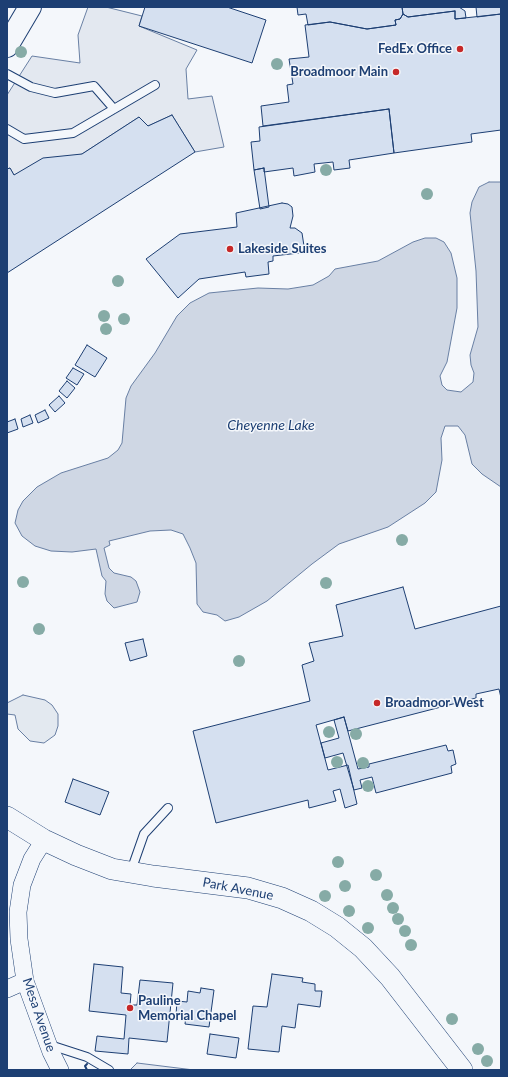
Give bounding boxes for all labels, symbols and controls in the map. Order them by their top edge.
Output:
place label: FedEx Office [378,41,452,57]
marker: FedEx Office [455,44,465,54]
place label: Broadmoor Main [290,64,388,80]
marker: Broadmoor Main [391,67,401,77]
place label: Lakeside Suites [238,241,326,257]
marker: Lakeside Suites [225,244,235,254]
water label: Cheyenne Lake [227,417,315,433]
place label: Broadmoor West [385,695,484,711]
marker: Broadmoor West [372,698,382,708]
street label: Park Avenue [201,874,275,904]
street label: Mesa Avenue [19,976,59,1054]
place label: Pauline Memorial Chapel [138,993,237,1024]
marker: Pauline Memorial Chapel [125,1003,135,1013]

